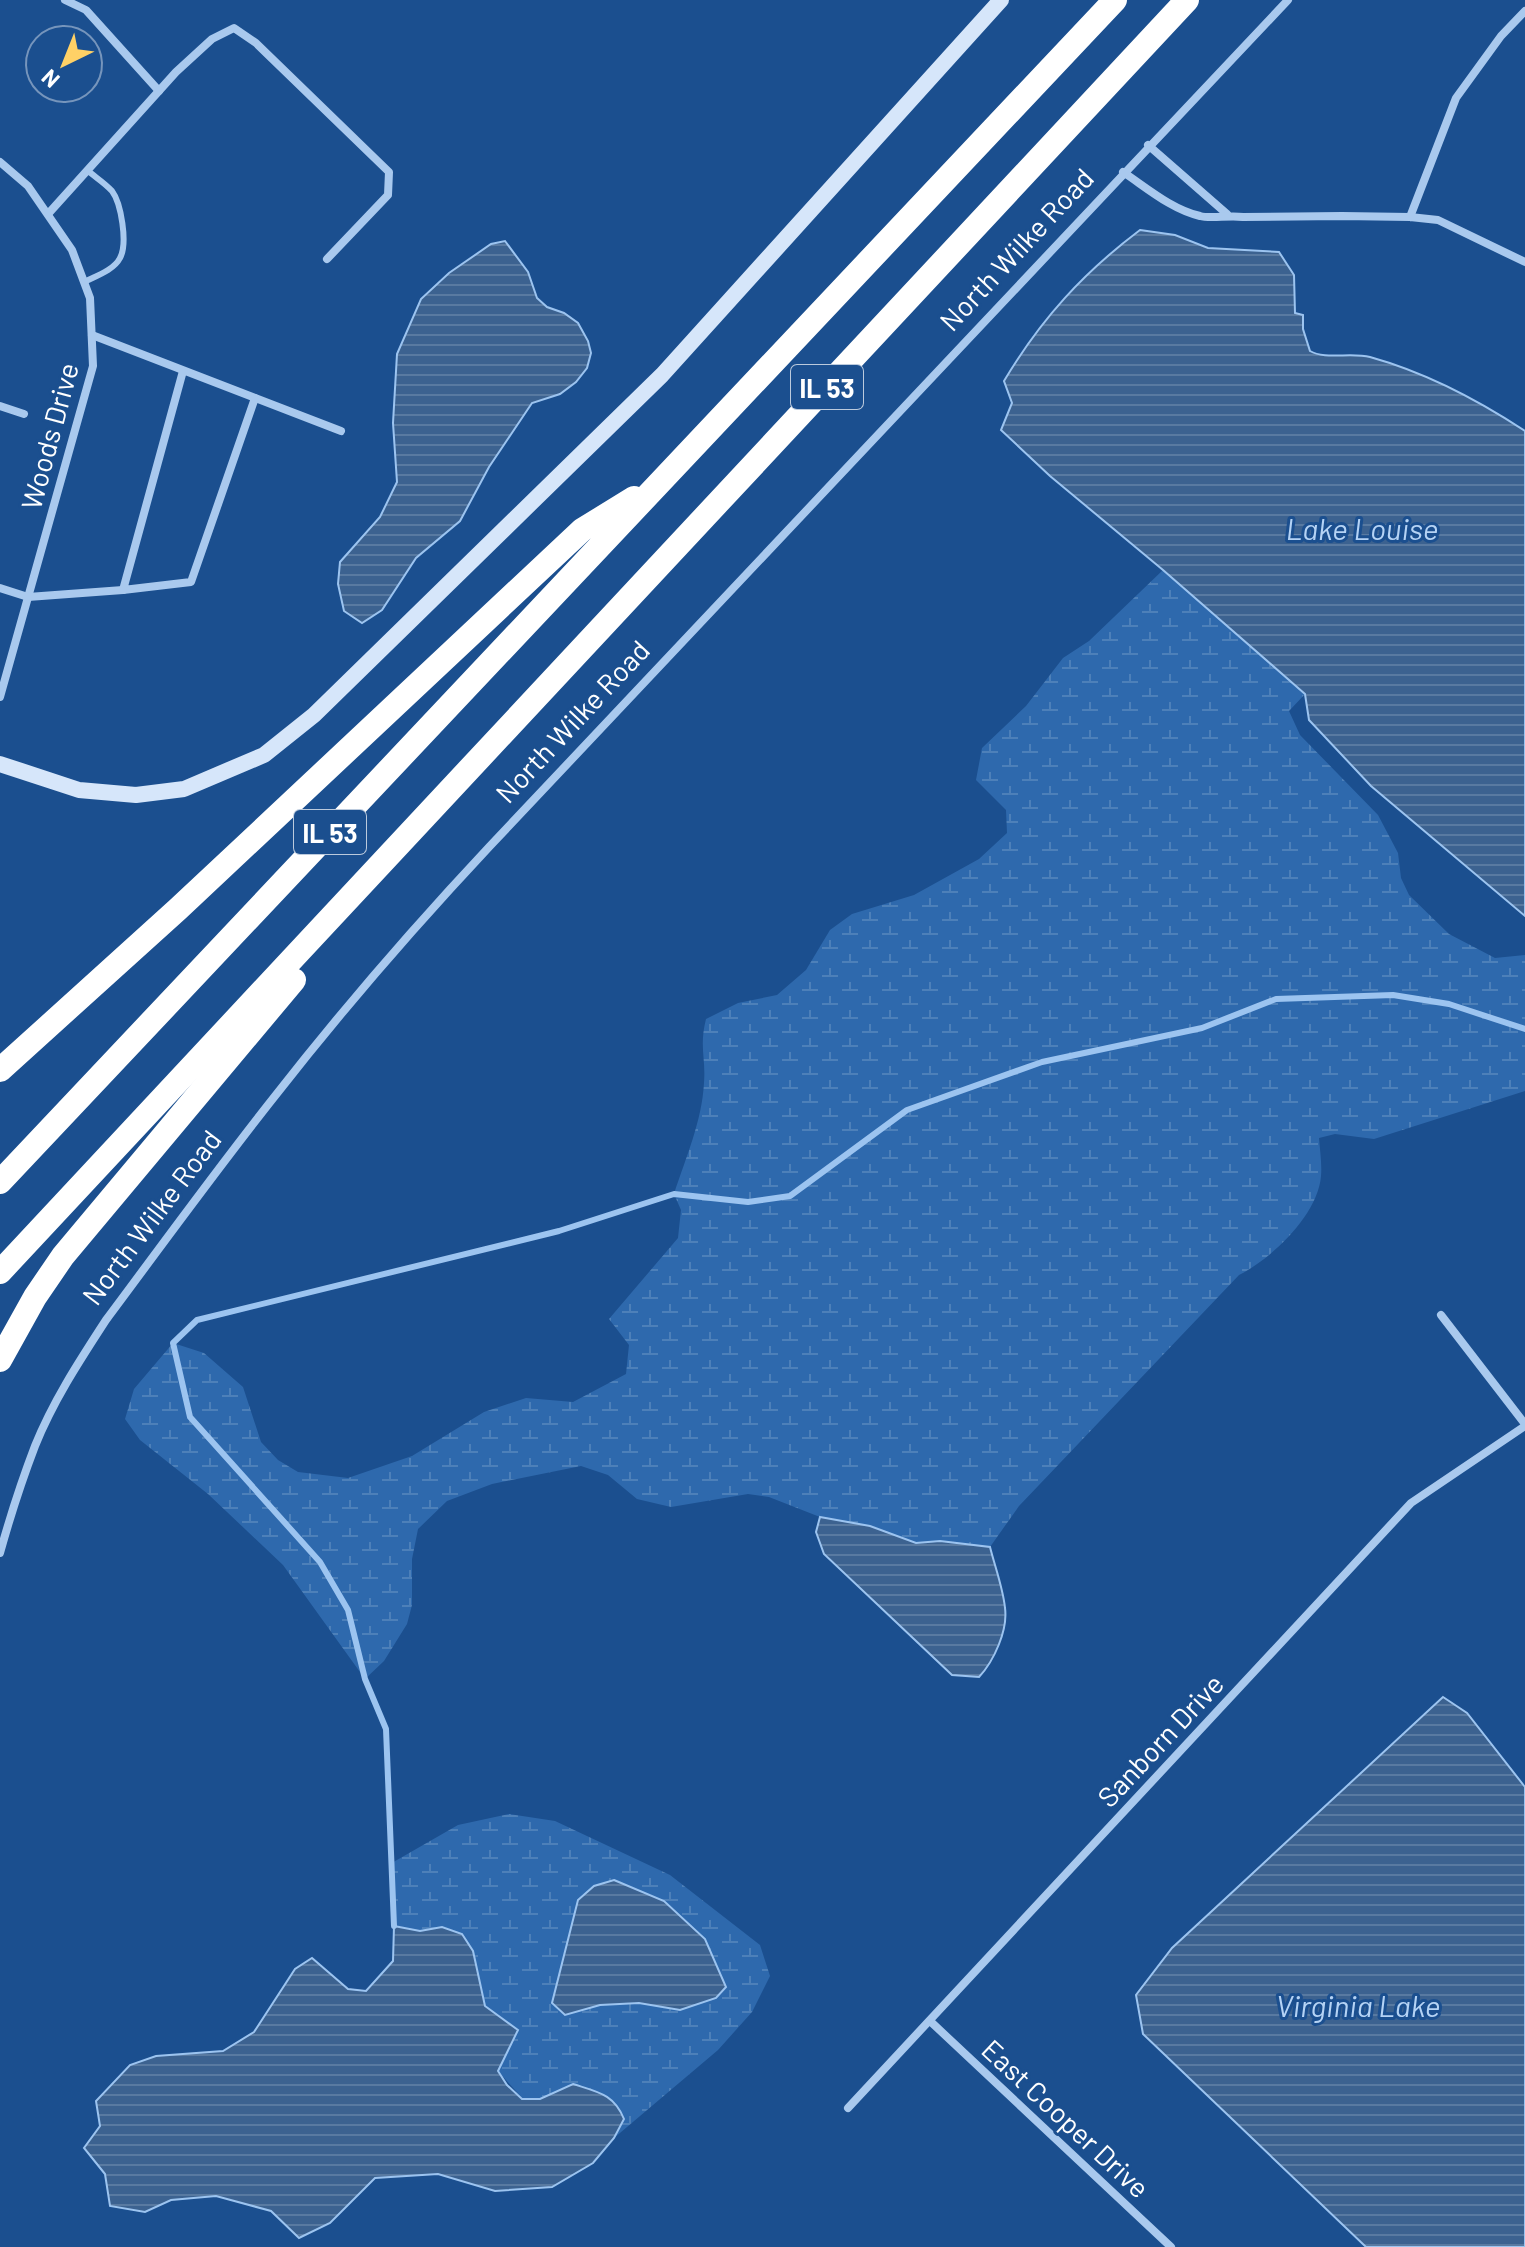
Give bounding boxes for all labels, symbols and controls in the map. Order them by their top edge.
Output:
north arrow [24,24,104,104]
text: N [35,65,64,94]
street label: North Wilke Road [932,161,1100,337]
street label: Woods Drive [13,359,85,513]
road number: IL 53 [791,365,863,409]
water label: Lake Louise [1286,510,1438,546]
street label: North Wilke Road [488,633,656,809]
road number: IL 53 [294,810,366,854]
street label: North Wilke Road [74,1123,228,1311]
street label: Sanborn Drive [1090,1666,1230,1814]
water label: Virginia Lake [1276,1987,1440,2023]
street label: East Cooper Drive [975,2032,1157,2204]

